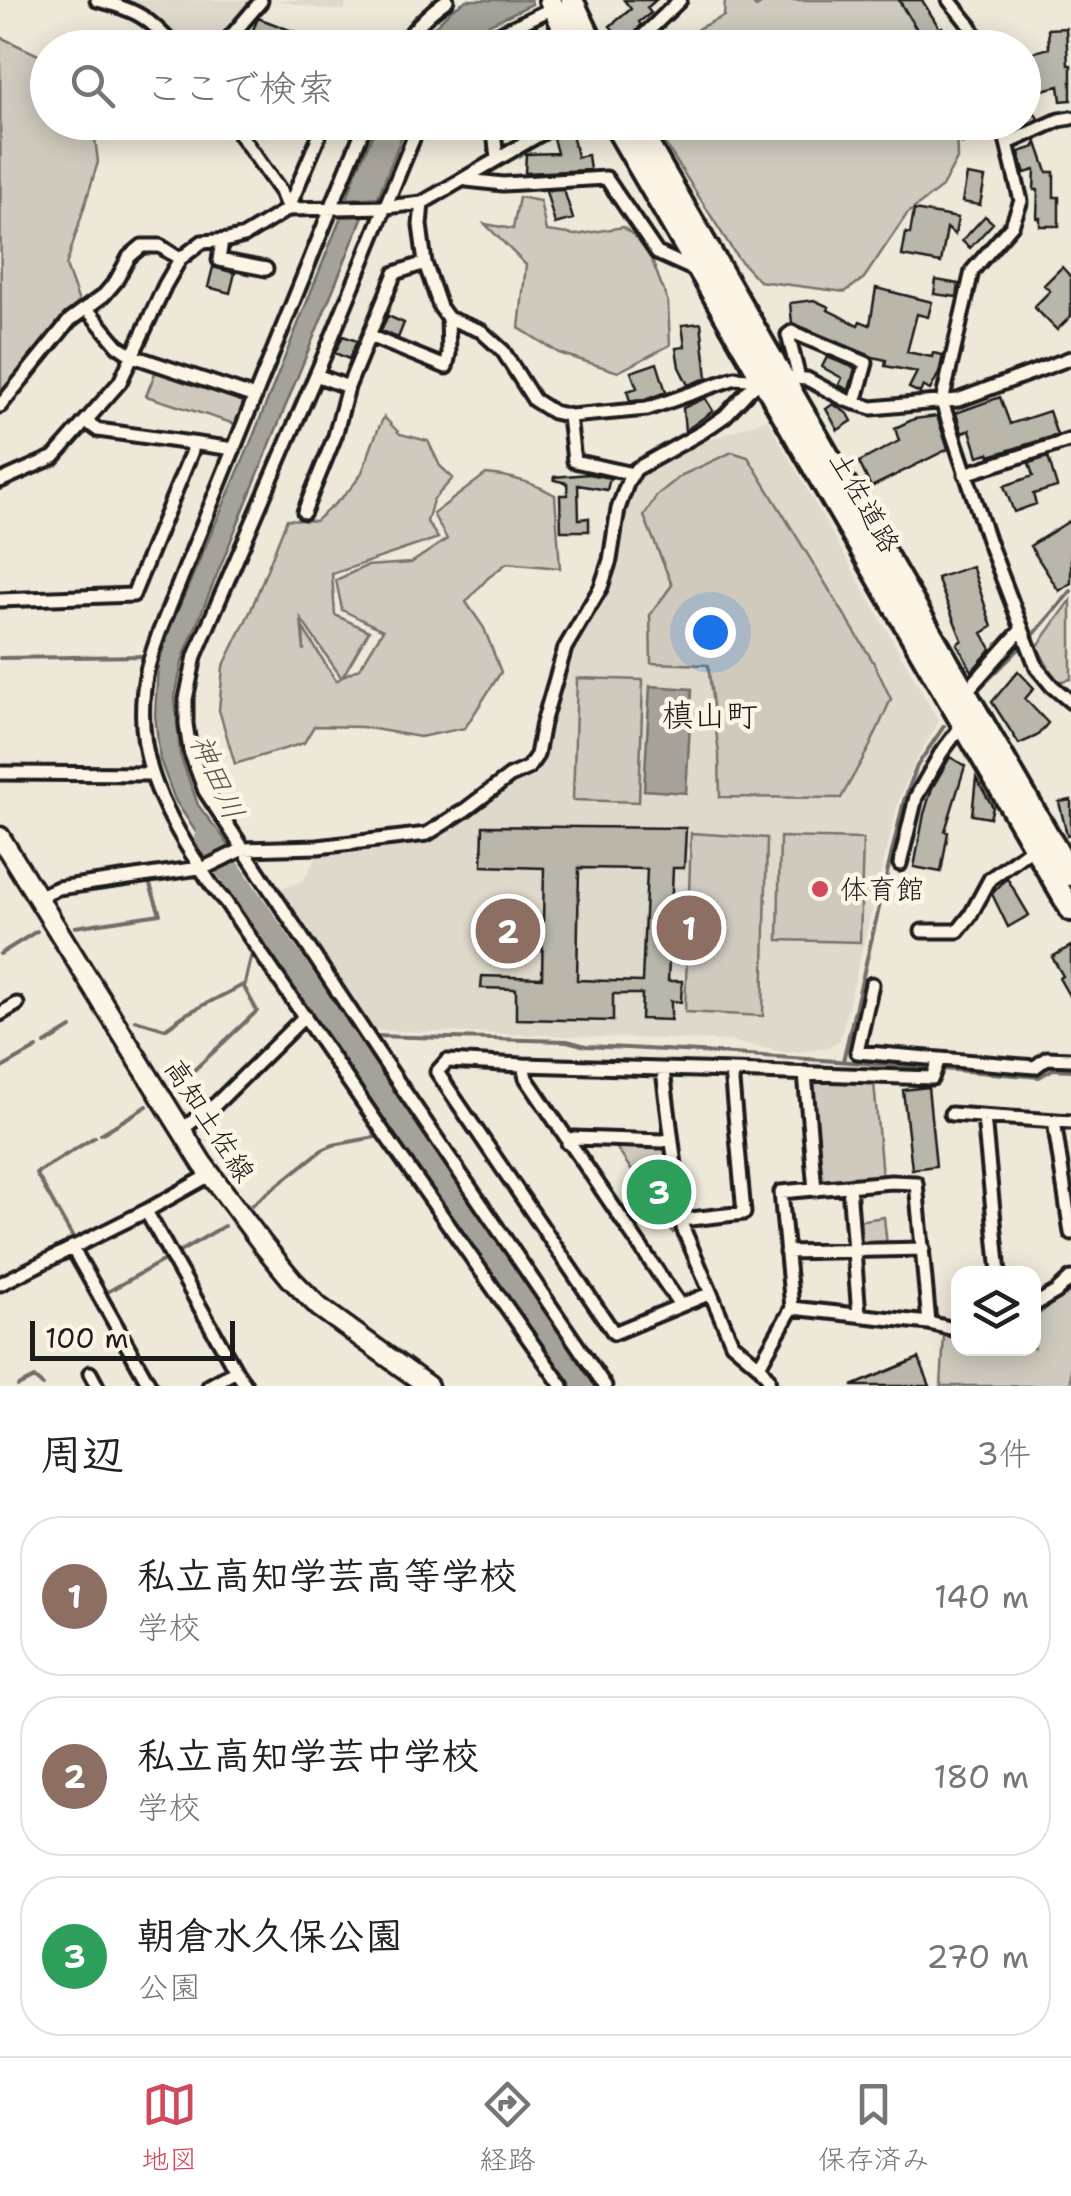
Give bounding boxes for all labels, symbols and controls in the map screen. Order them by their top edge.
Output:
search box [30,30,1041,140]
icon: search [65,58,120,113]
text: ここで検索 [145,62,335,113]
street label: 土佐道路 [821,444,909,560]
your location [685,607,736,658]
district label: 槙山町 [662,693,758,736]
water label: 神田川 [180,727,254,826]
place label: 体育館 [840,870,924,908]
marker: 体育館 [809,878,831,900]
pin: 1 [656,890,722,966]
pin: 2 [476,894,540,968]
street label: 高知土佐線 [156,1051,264,1189]
pin: 3 [626,1154,692,1230]
map controls [951,1266,1041,1356]
button: layers [951,1266,1041,1356]
scale bar [30,1316,235,1360]
text: 100 m [45,1319,129,1357]
text: 周辺 [40,1426,124,1482]
text: 3件 [977,1432,1031,1475]
text: 私立高知学芸高等学校 [137,1550,517,1601]
text: 1 [67,1575,82,1618]
text: 140 m [934,1575,1029,1618]
text: 学校 [137,1605,201,1648]
text: 私立高知学芸中学校 [137,1730,479,1781]
text: 2 [63,1755,86,1798]
text: 180 m [933,1755,1029,1798]
text: 学校 [137,1785,201,1828]
text: 朝倉水久保公園 [137,1910,403,1961]
text: 3 [63,1935,86,1978]
text: 270 m [926,1935,1029,1978]
text: 公園 [137,1965,201,2008]
tab: 地図 [141,2077,197,2178]
tab: 経路 [479,2077,536,2178]
tab: 保存済み [818,2077,930,2178]

